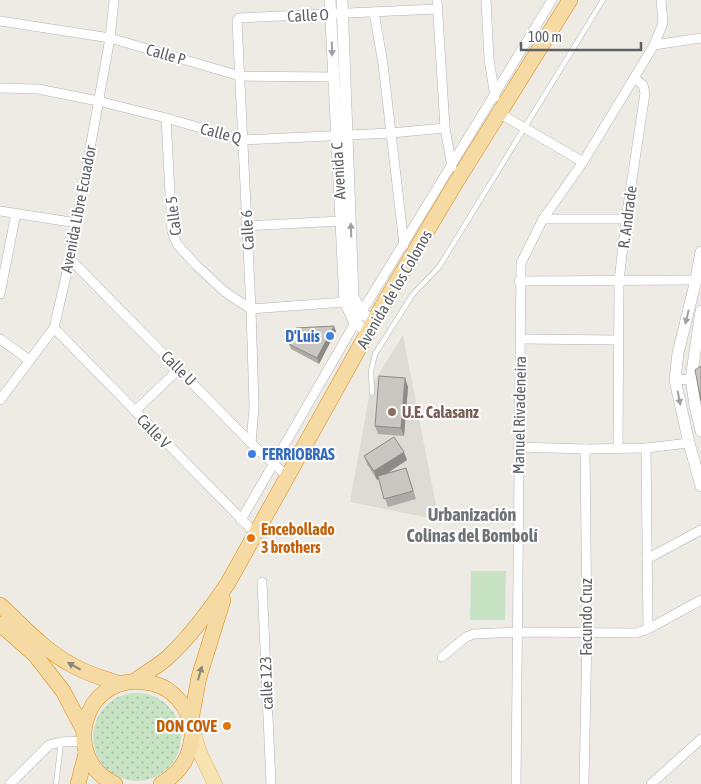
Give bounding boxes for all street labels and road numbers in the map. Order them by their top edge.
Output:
street label: Calle O [287,5,329,25]
street label: Calle P [144,40,188,68]
street label: Calle Q [198,119,244,147]
street label: Avenida C [328,142,348,200]
street label: Avenida Libre Ecuador [57,143,99,274]
street label: R. Andrade [614,185,640,249]
street label: Calle 5 [162,195,184,237]
street label: Calle 6 [237,210,257,250]
street label: Avenida de los Colonos [353,226,435,351]
street label: Calle U [158,347,200,389]
street label: Manuel Rivadeneira [509,356,529,474]
street label: Calle V [134,410,175,452]
street label: Facundo Cruz [577,578,595,656]
street label: calle 123 [256,656,276,710]

